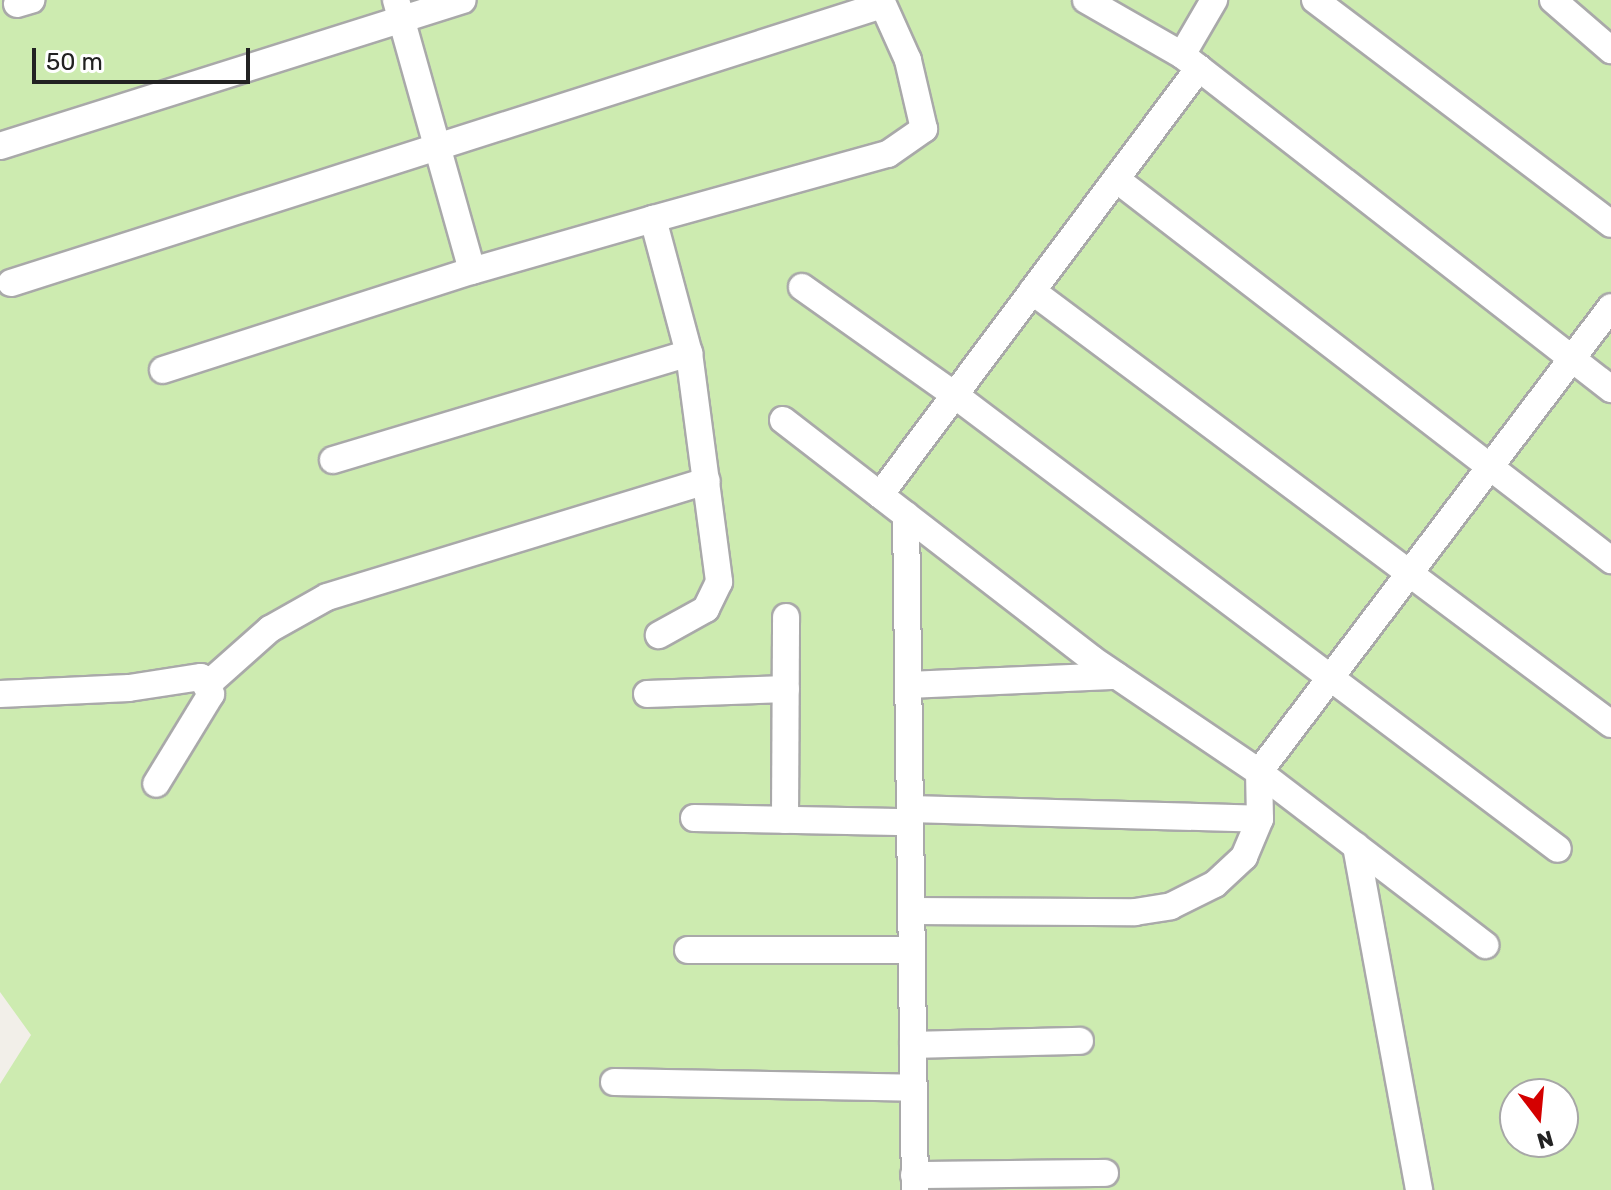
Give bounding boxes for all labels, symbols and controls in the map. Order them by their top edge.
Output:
scale bar [36,32,254,82]
text: 50 m [46,48,103,76]
north arrow [1499,1078,1579,1158]
text: N [1534,1124,1557,1155]

